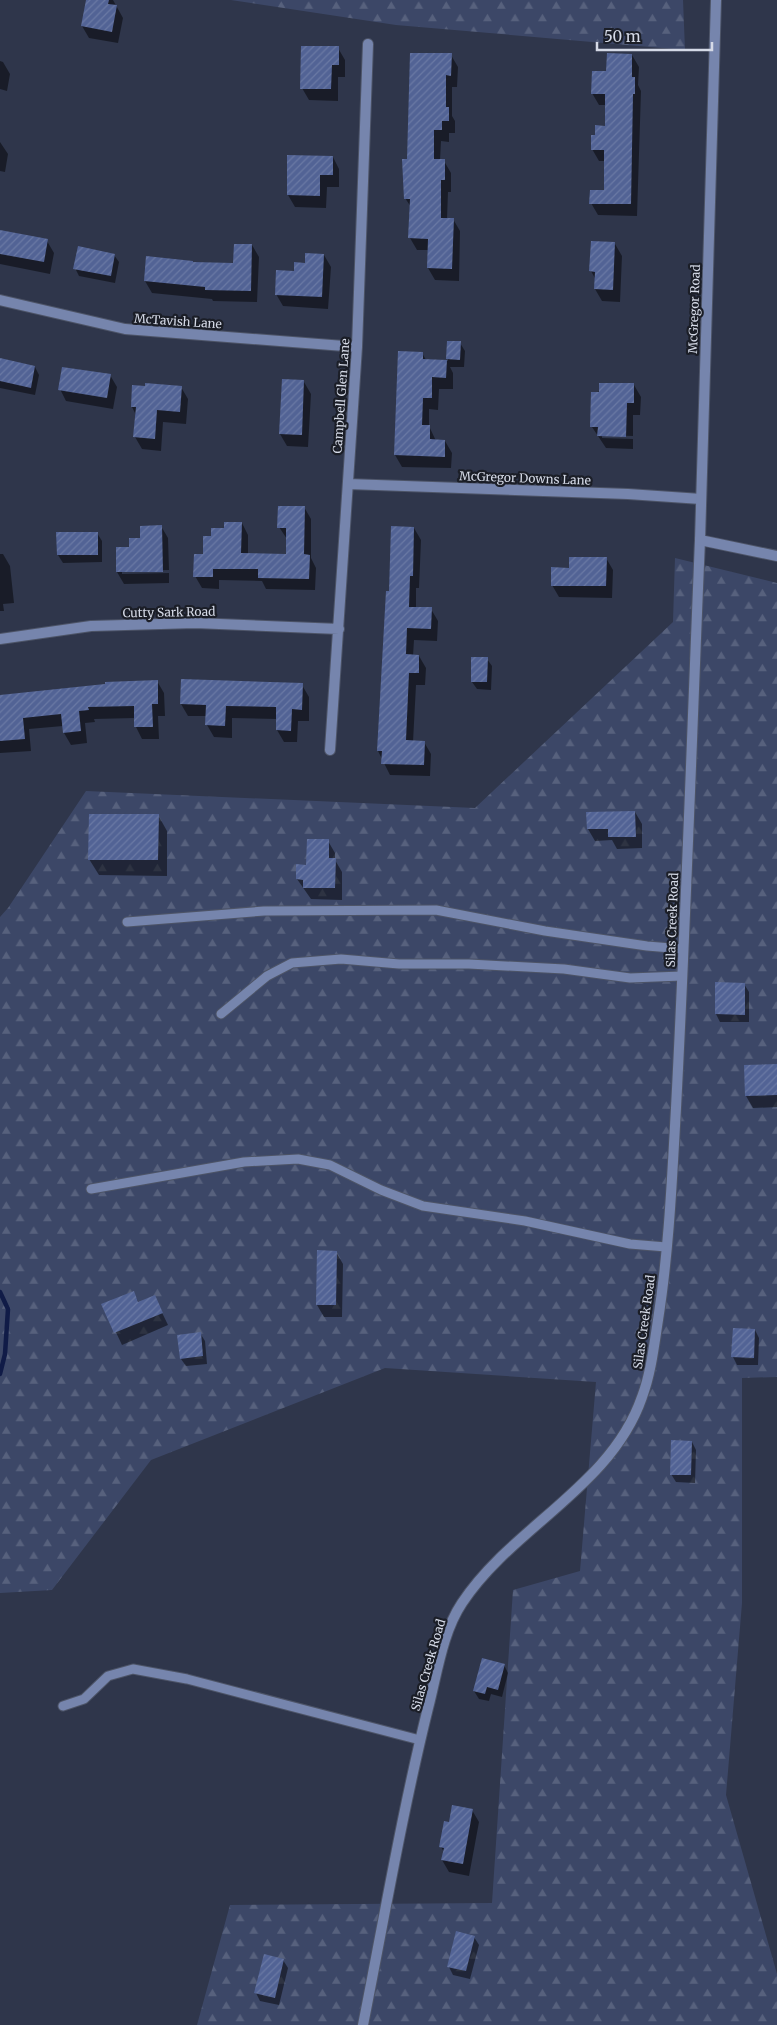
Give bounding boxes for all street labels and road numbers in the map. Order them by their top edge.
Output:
street label: McGregor Road [685,264,703,354]
street label: McTavish Lane [134,310,222,332]
street label: Campbell Glen Lane [329,338,353,454]
street label: McGregor Downs Lane [459,468,591,488]
street label: Cutty Sark Road [122,604,216,620]
street label: Silas Creek Road [663,872,681,968]
street label: Silas Creek Road [630,1274,658,1370]
street label: Silas Creek Road [408,1617,448,1713]

